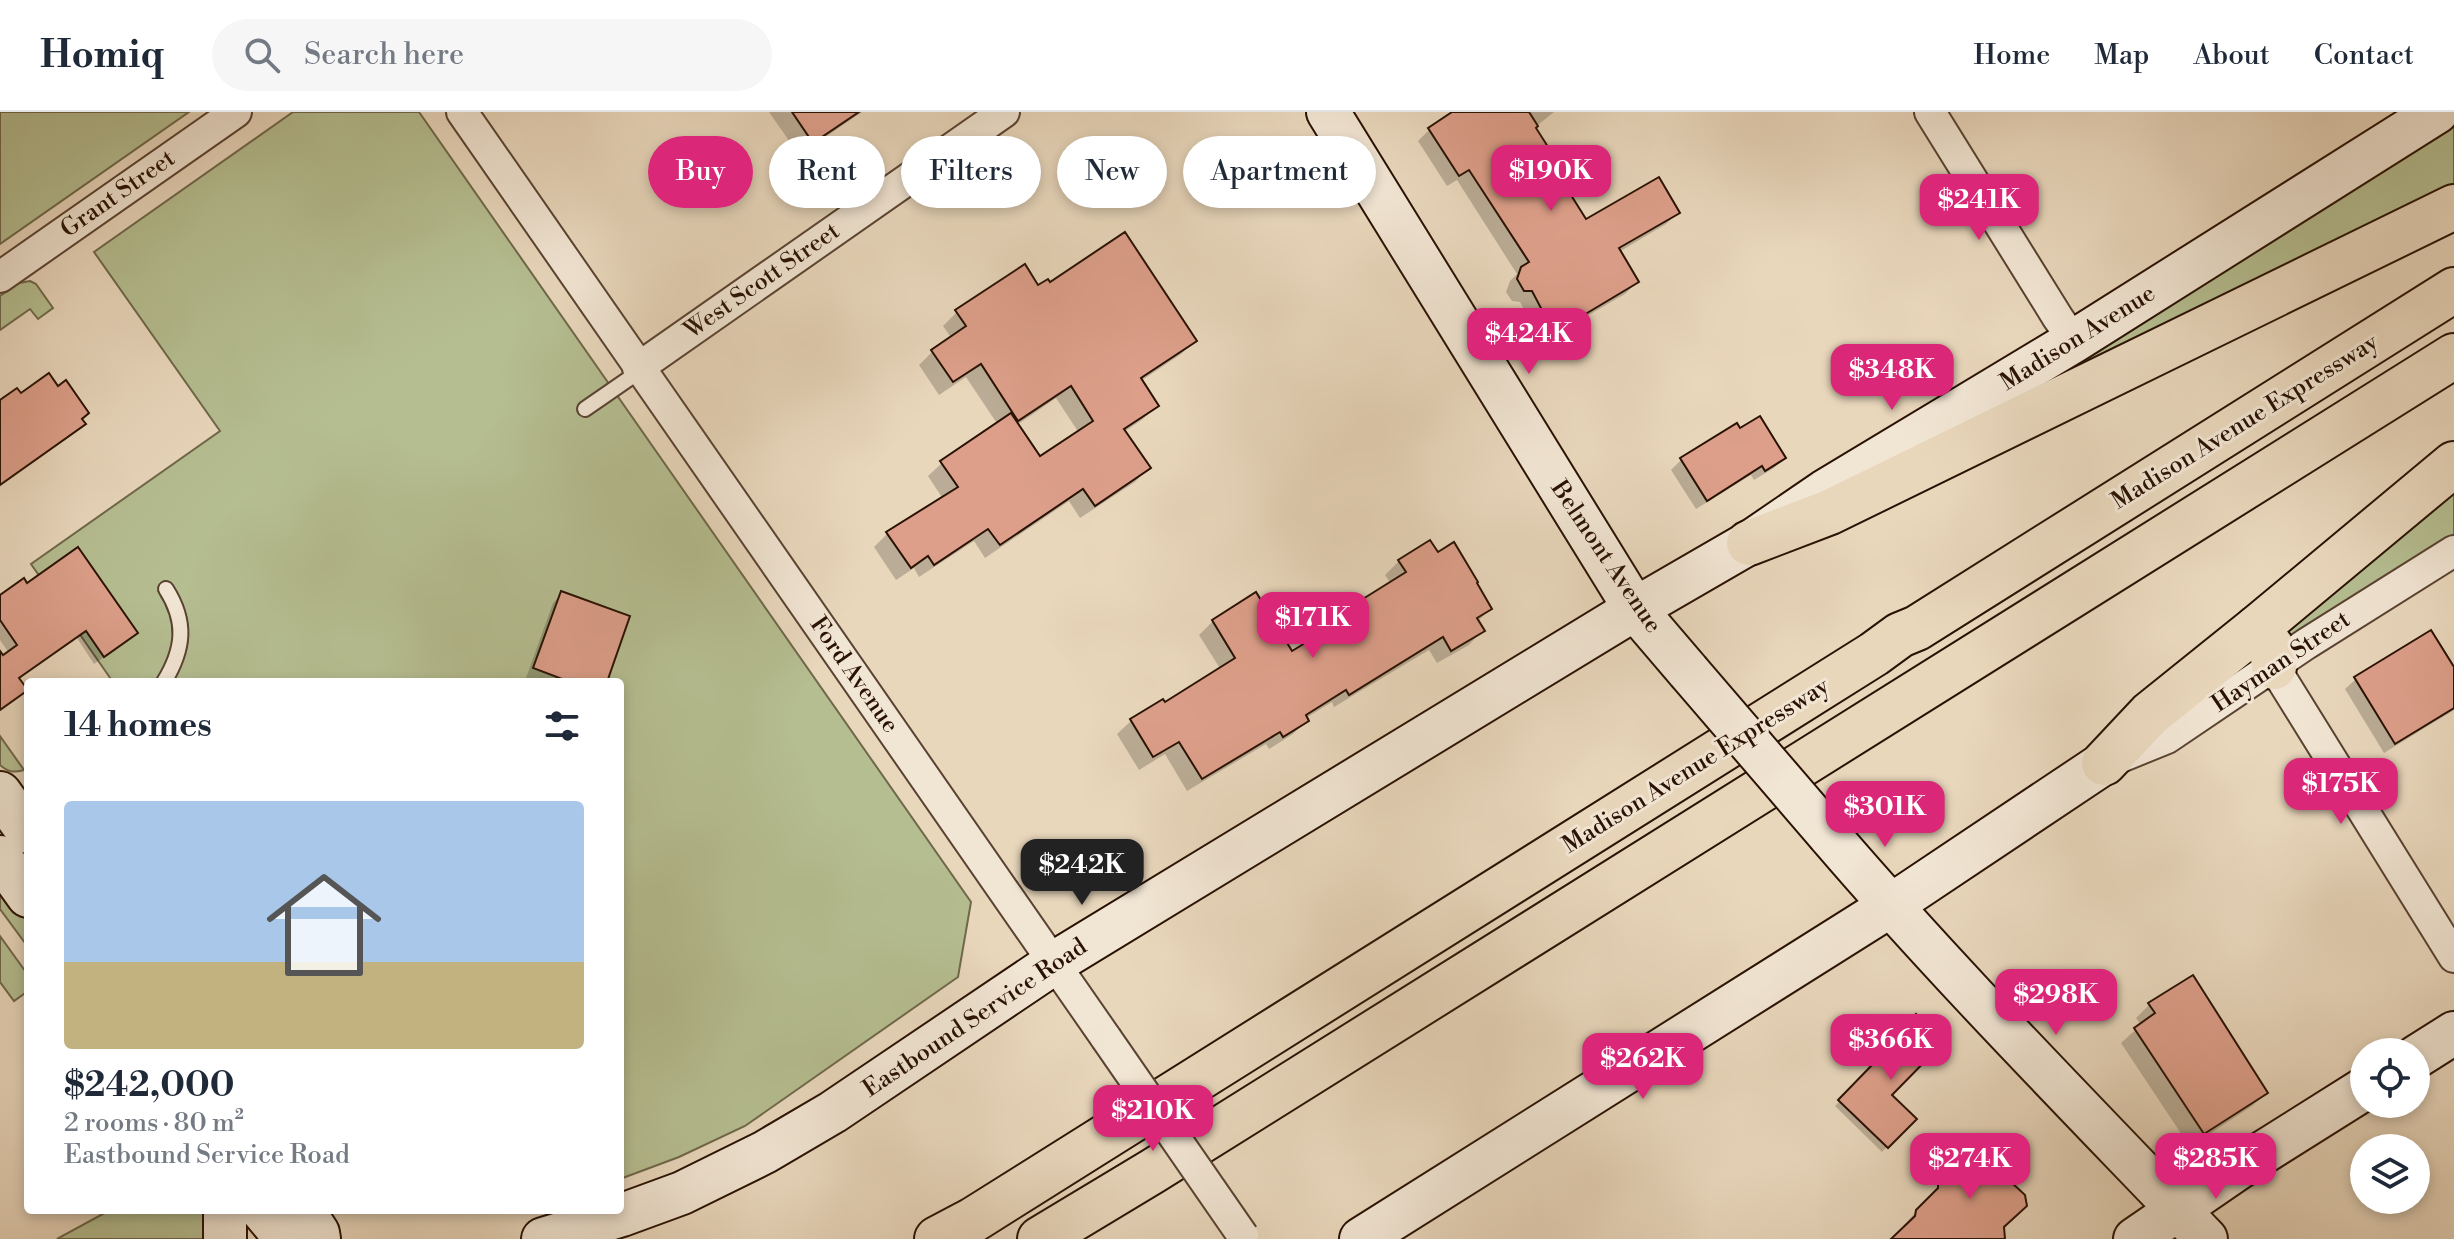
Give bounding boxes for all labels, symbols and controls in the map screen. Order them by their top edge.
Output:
search box [212,19,772,91]
text: Homiq [40,32,164,79]
icon: search [240,33,284,77]
text: Search here [304,36,464,74]
text: Home [1974,38,2050,73]
text: Map [2094,38,2149,73]
text: About [2193,38,2270,73]
text: Contact [2314,38,2414,73]
chip: Buy [648,136,753,208]
chip: Rent [769,136,885,208]
chip: Filters [901,136,1041,208]
chip: New [1057,136,1167,208]
chip: Apartment [1183,136,1376,208]
street label: Grant Street [55,143,181,244]
pin: $190K [1495,145,1607,213]
text: $190K [1509,155,1593,187]
pin: $241K [1923,174,2035,242]
text: $241K [1938,184,2020,216]
street label: West Scott Street [678,216,846,346]
street label: Madison Avenue [1995,278,2161,398]
pin: $424K [1473,308,1585,376]
text: $424K [1485,318,1573,350]
street label: Madison Avenue Expressway [2106,327,2384,517]
pin: $348K [1836,344,1948,412]
text: $348K [1849,354,1935,386]
street label: Belmont Avenue [1543,474,1668,639]
pin: $171K [1257,592,1369,660]
text: $171K [1275,602,1351,634]
street label: Hayman Street [2206,604,2356,719]
street label: Ford Avenue [803,611,905,739]
street label: Madison Avenue Expressway [1557,671,1835,861]
icon: filters [540,704,584,748]
text: 14 homes [64,705,212,747]
pin: $175K [2285,758,2397,826]
text: $175K [2302,768,2380,800]
pin: $301K [1829,781,1941,849]
text: $301K [1844,791,1926,823]
pin: $242K [1026,839,1138,907]
text: $242K [1039,849,1125,881]
icon: home [252,853,396,997]
street label: Eastbound Service Road [857,932,1093,1104]
pin: $298K [2000,969,2112,1037]
text: $298K [2013,979,2099,1011]
pin: $366K [1835,1014,1947,1082]
text: $366K [1849,1024,1933,1056]
pin: $262K [1587,1033,1699,1101]
map controls [2350,1038,2430,1214]
button: locate [2350,1038,2430,1118]
text: $262K [1600,1043,1686,1075]
text: $242,000 [64,1065,234,1107]
pin: $210K [1097,1085,1209,1153]
text: $210K [1111,1095,1195,1127]
text: 2 rooms · 80 m² [64,1107,244,1139]
pin: $274K [1914,1133,2026,1201]
pin: $285K [2160,1133,2272,1201]
button: layers [2350,1134,2430,1214]
text: Eastbound Service Road [64,1139,350,1171]
text: $274K [1928,1143,2012,1175]
text: $285K [2173,1143,2259,1175]

